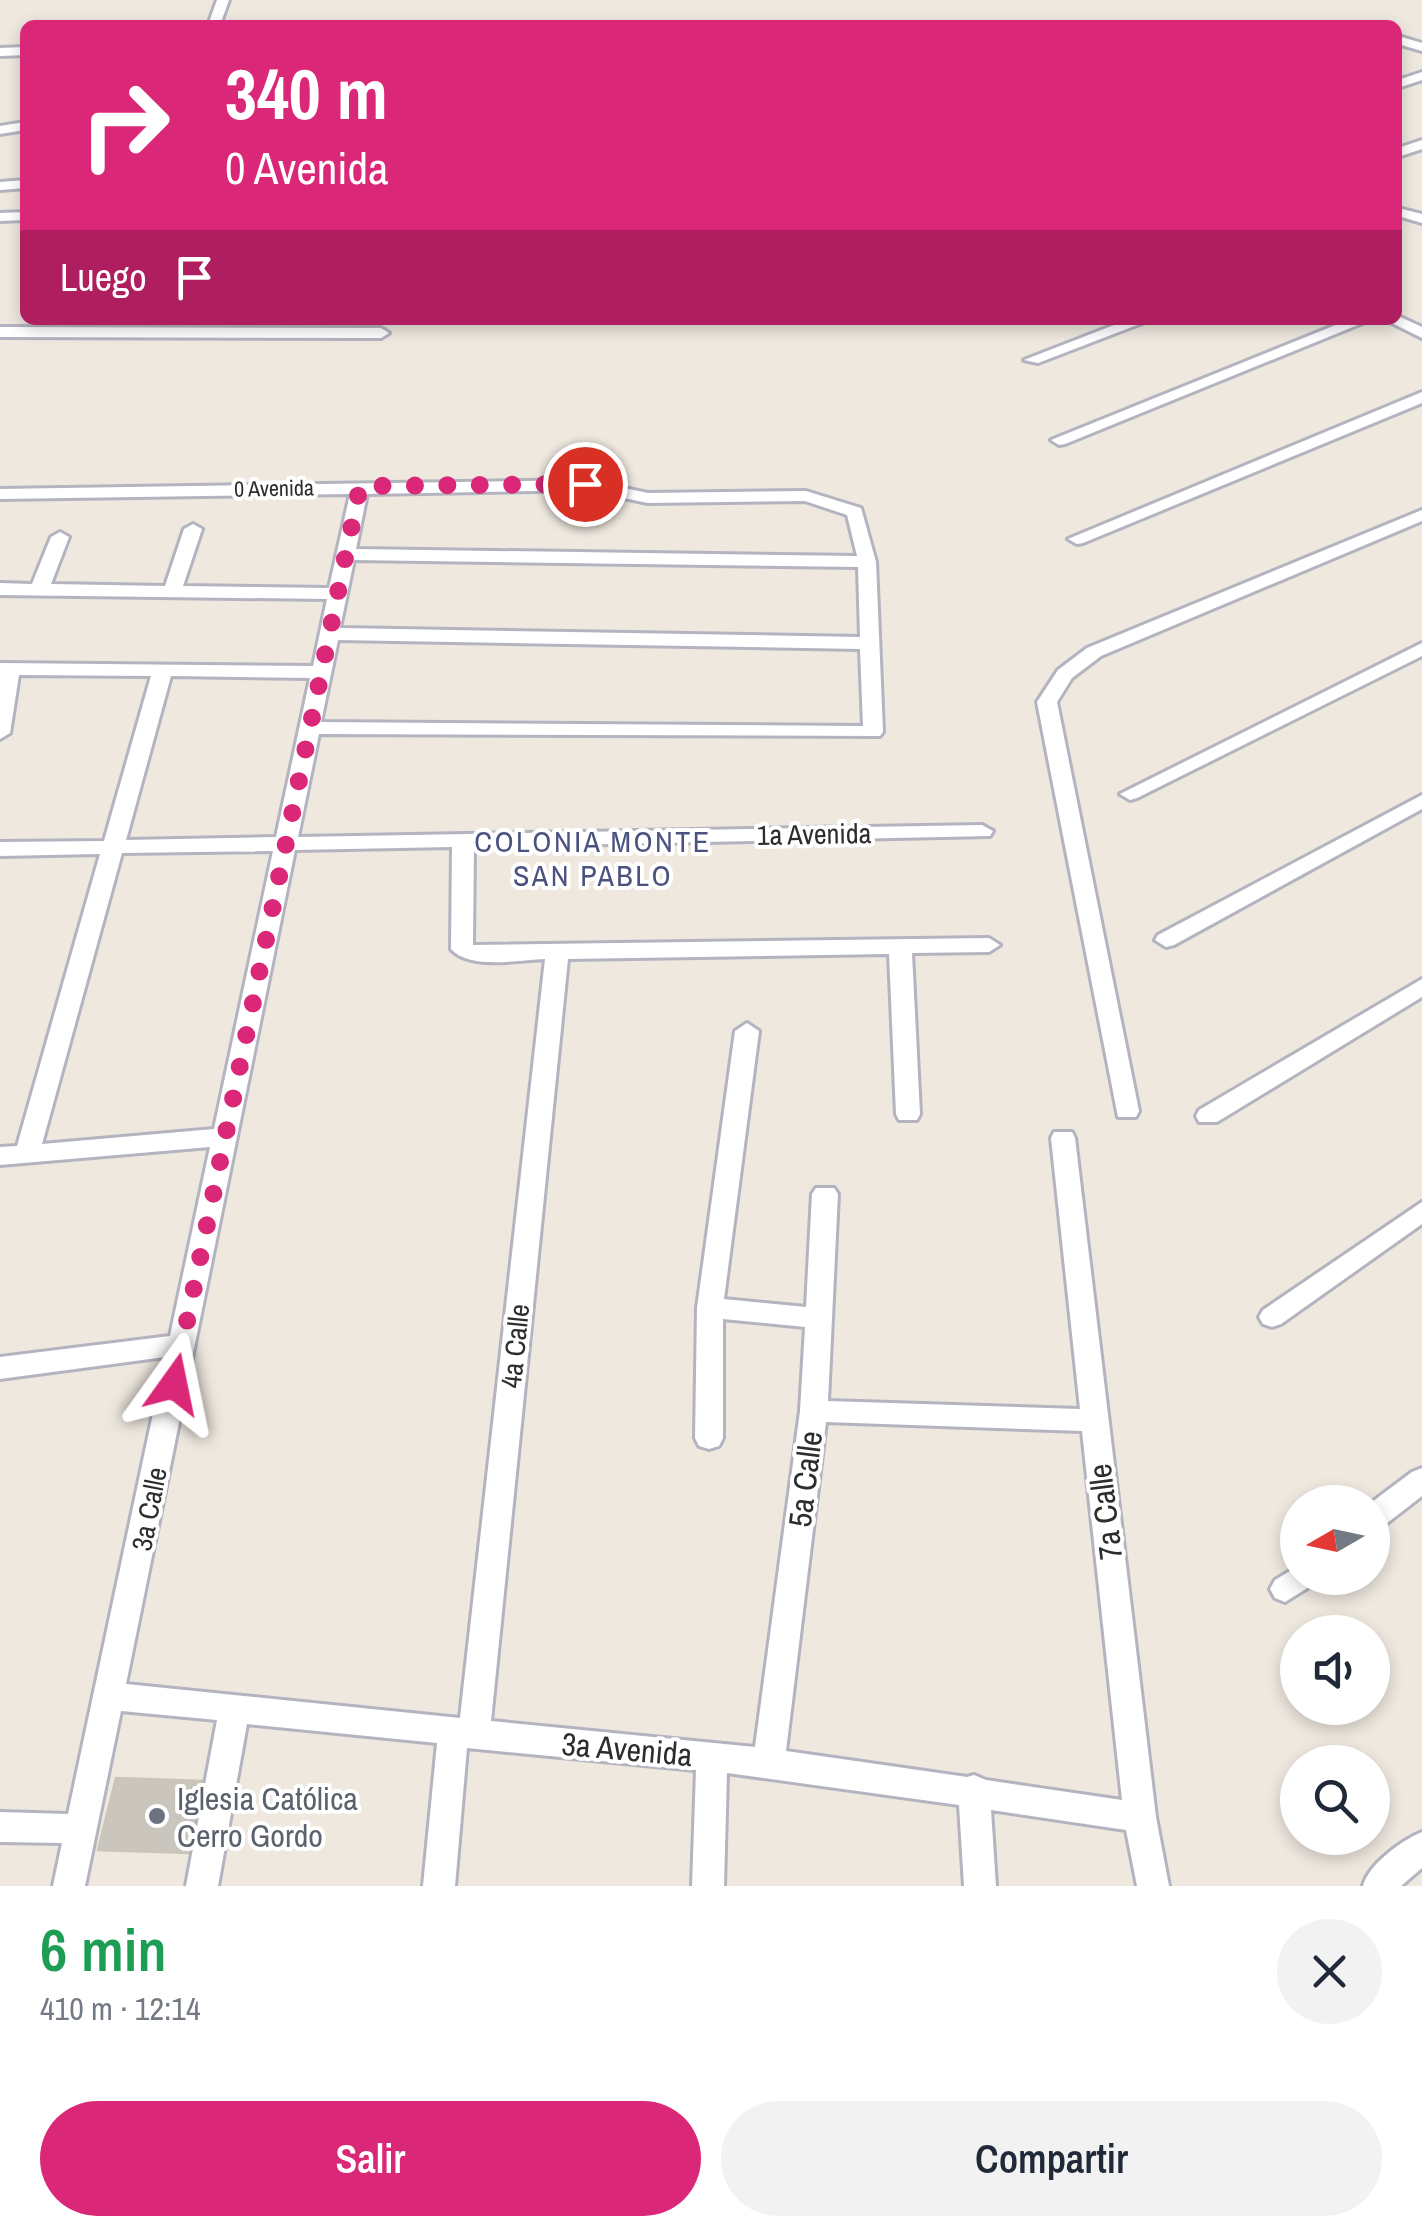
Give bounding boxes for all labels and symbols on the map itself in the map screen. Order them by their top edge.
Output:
pin [543,442,628,527]
street label: 0 Avenida [234,472,314,504]
street label: 1a Avenida [756,814,872,854]
district label: COLONIA MONTE SAN PABLO [474,821,712,895]
street label: 4a Calle [492,1302,538,1390]
position arrow [122,1332,226,1436]
street label: 5a Calle [778,1429,832,1529]
street label: 7a Calle [1078,1462,1132,1562]
street label: 3a Calle [122,1464,176,1554]
north arrow [1280,1485,1390,1595]
street label: 3a Avenida [560,1722,694,1776]
place label: Iglesia Católica Cerro Gordo [177,1777,358,1857]
marker: Iglesia Católica Cerro Gordo [146,1805,168,1827]

